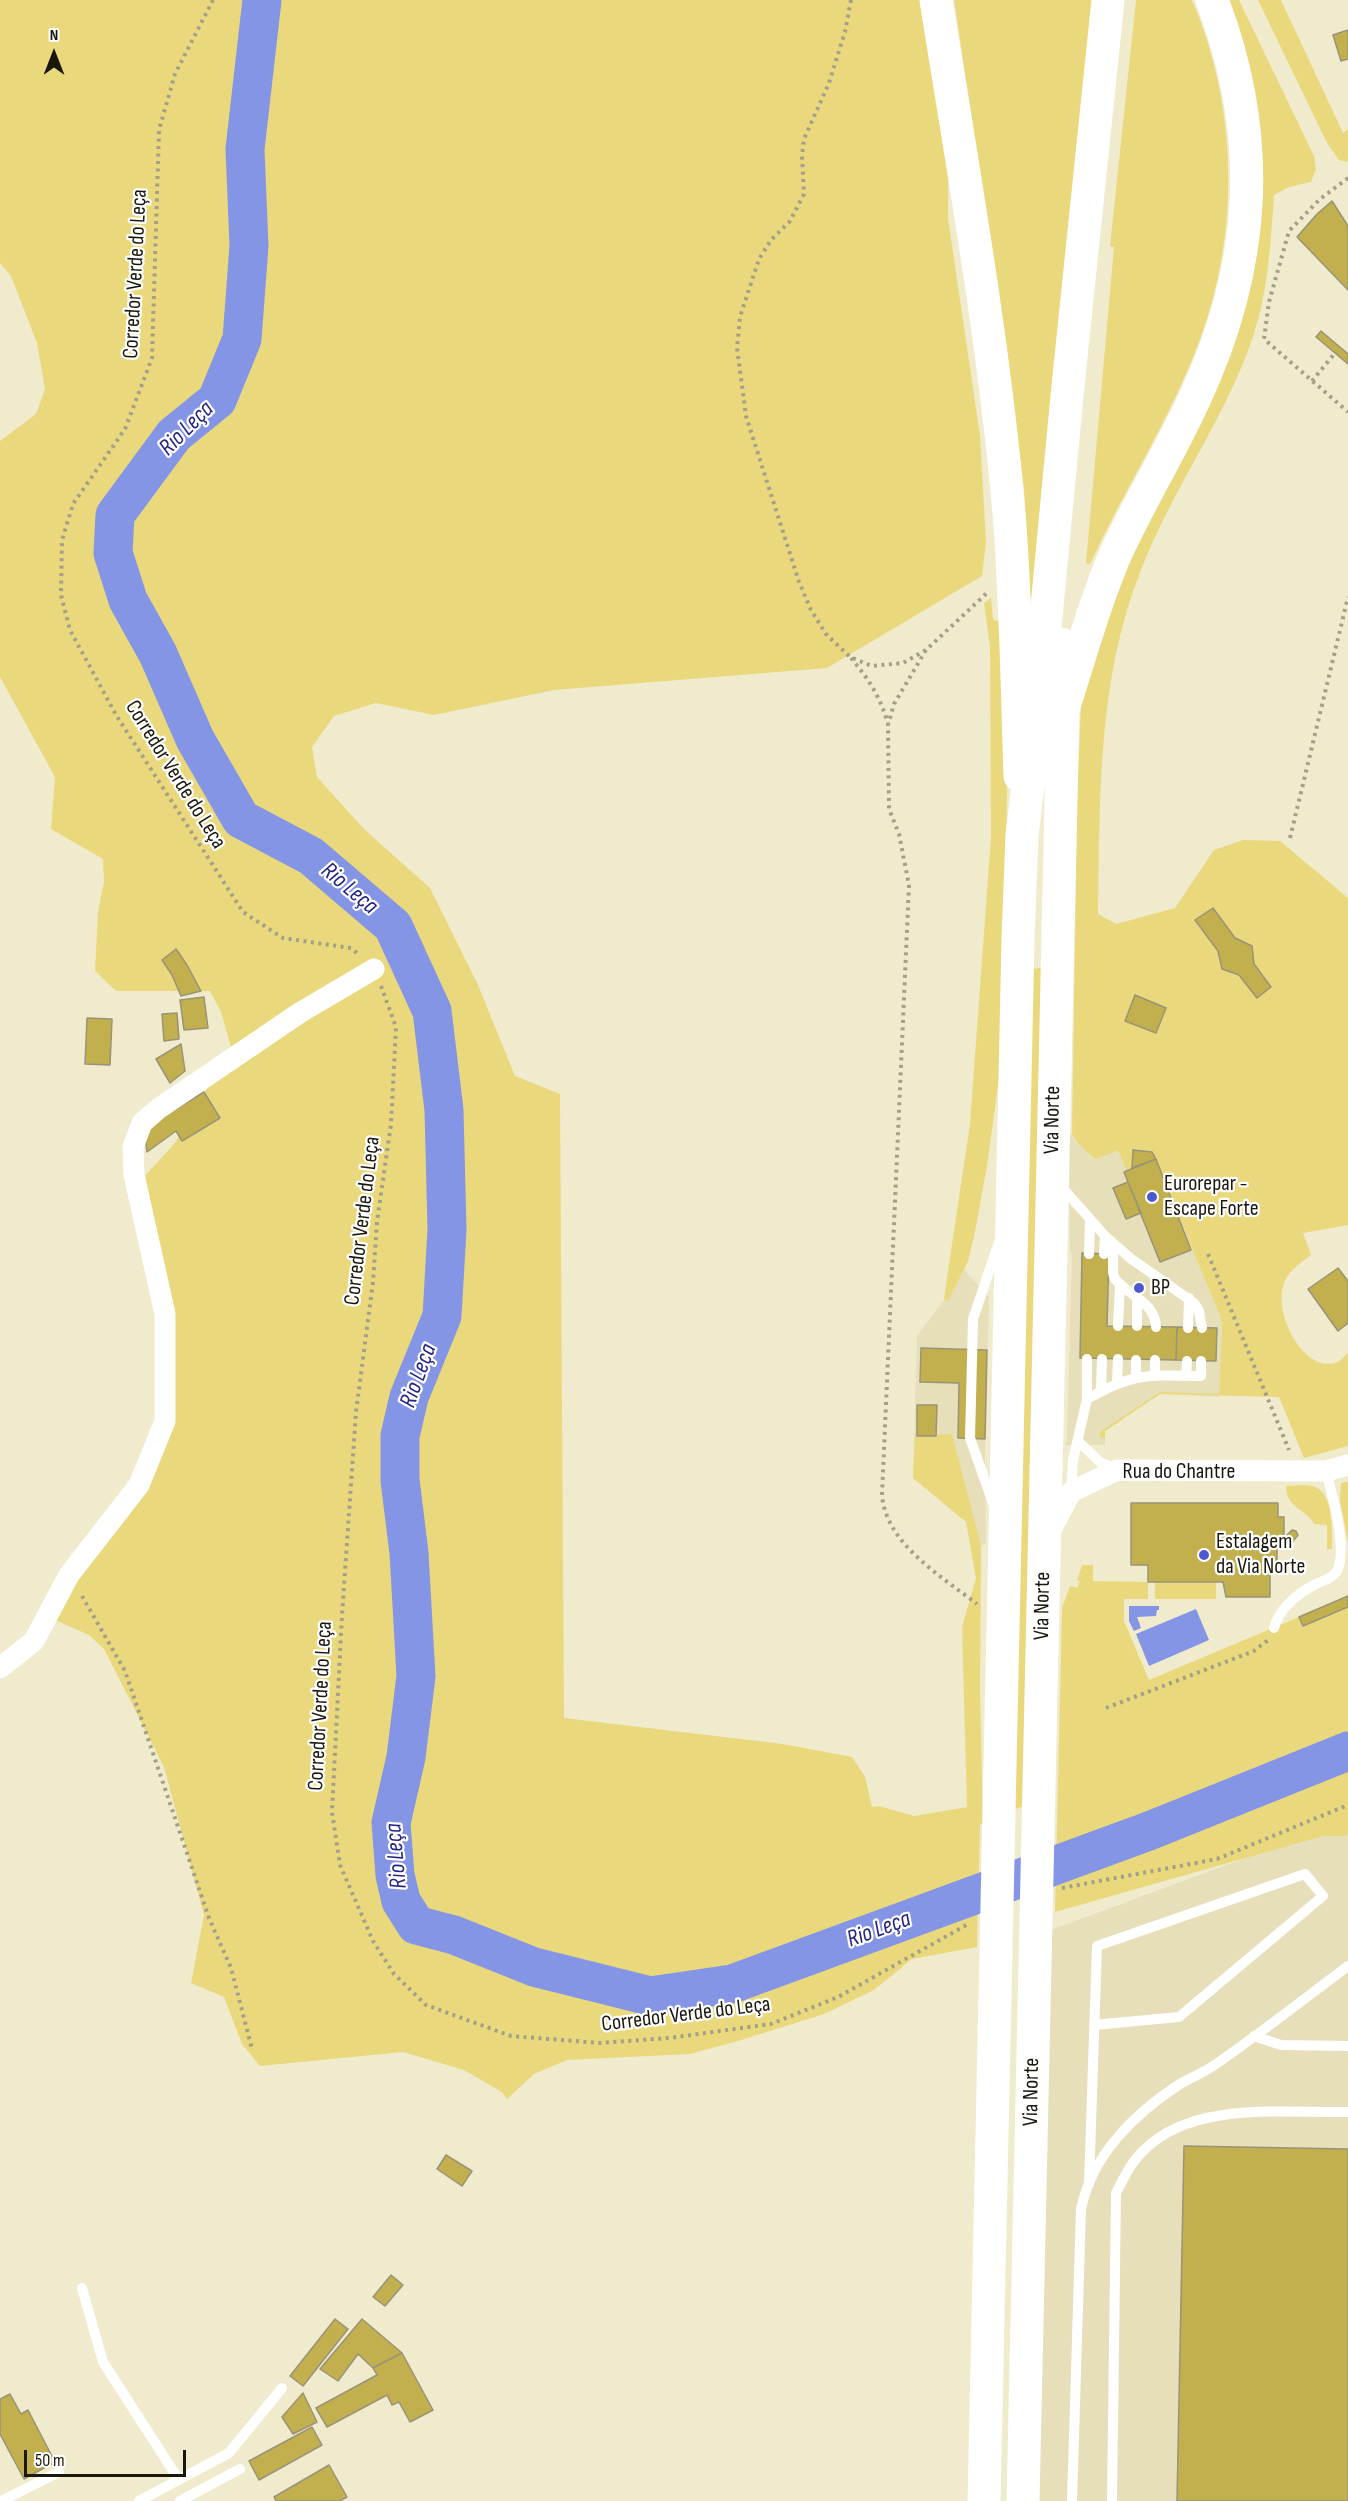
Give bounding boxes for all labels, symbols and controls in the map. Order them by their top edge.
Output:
north arrow [24,24,84,84]
text: N [50,26,58,45]
street label: Corredor Verde do Leça [118,188,154,360]
water label: Rio Leça [154,396,220,462]
street label: Corredor Verde do Leça [119,696,231,854]
water label: Rio Leça [315,857,383,921]
street label: Via Norte [1039,1086,1067,1154]
street label: Corredor Verde do Leça [340,1135,386,1307]
place label: Eurorepar - Escape Forte [1164,1171,1259,1222]
marker: Eurorepar - Escape Forte [1145,1190,1159,1204]
place label: BP [1151,1275,1170,1301]
marker: BP [1132,1281,1146,1295]
water label: Rio Leça [394,1340,444,1412]
street label: Rua do Chantre [1123,1459,1235,1485]
place label: Estalagem da Via Norte [1216,1529,1305,1580]
marker: Estalagem da Via Norte [1197,1548,1211,1562]
street label: Via Norte [1029,1572,1057,1640]
street label: Corredor Verde do Leça [303,1620,339,1792]
water label: Rio Leça [380,1822,414,1890]
water label: Rio Leça [843,1905,915,1955]
street label: Corredor Verde do Leça [600,1992,772,2038]
street label: Via Norte [1018,2058,1046,2126]
scale bar [27,2438,189,2476]
text: 50 m [35,2450,65,2471]

